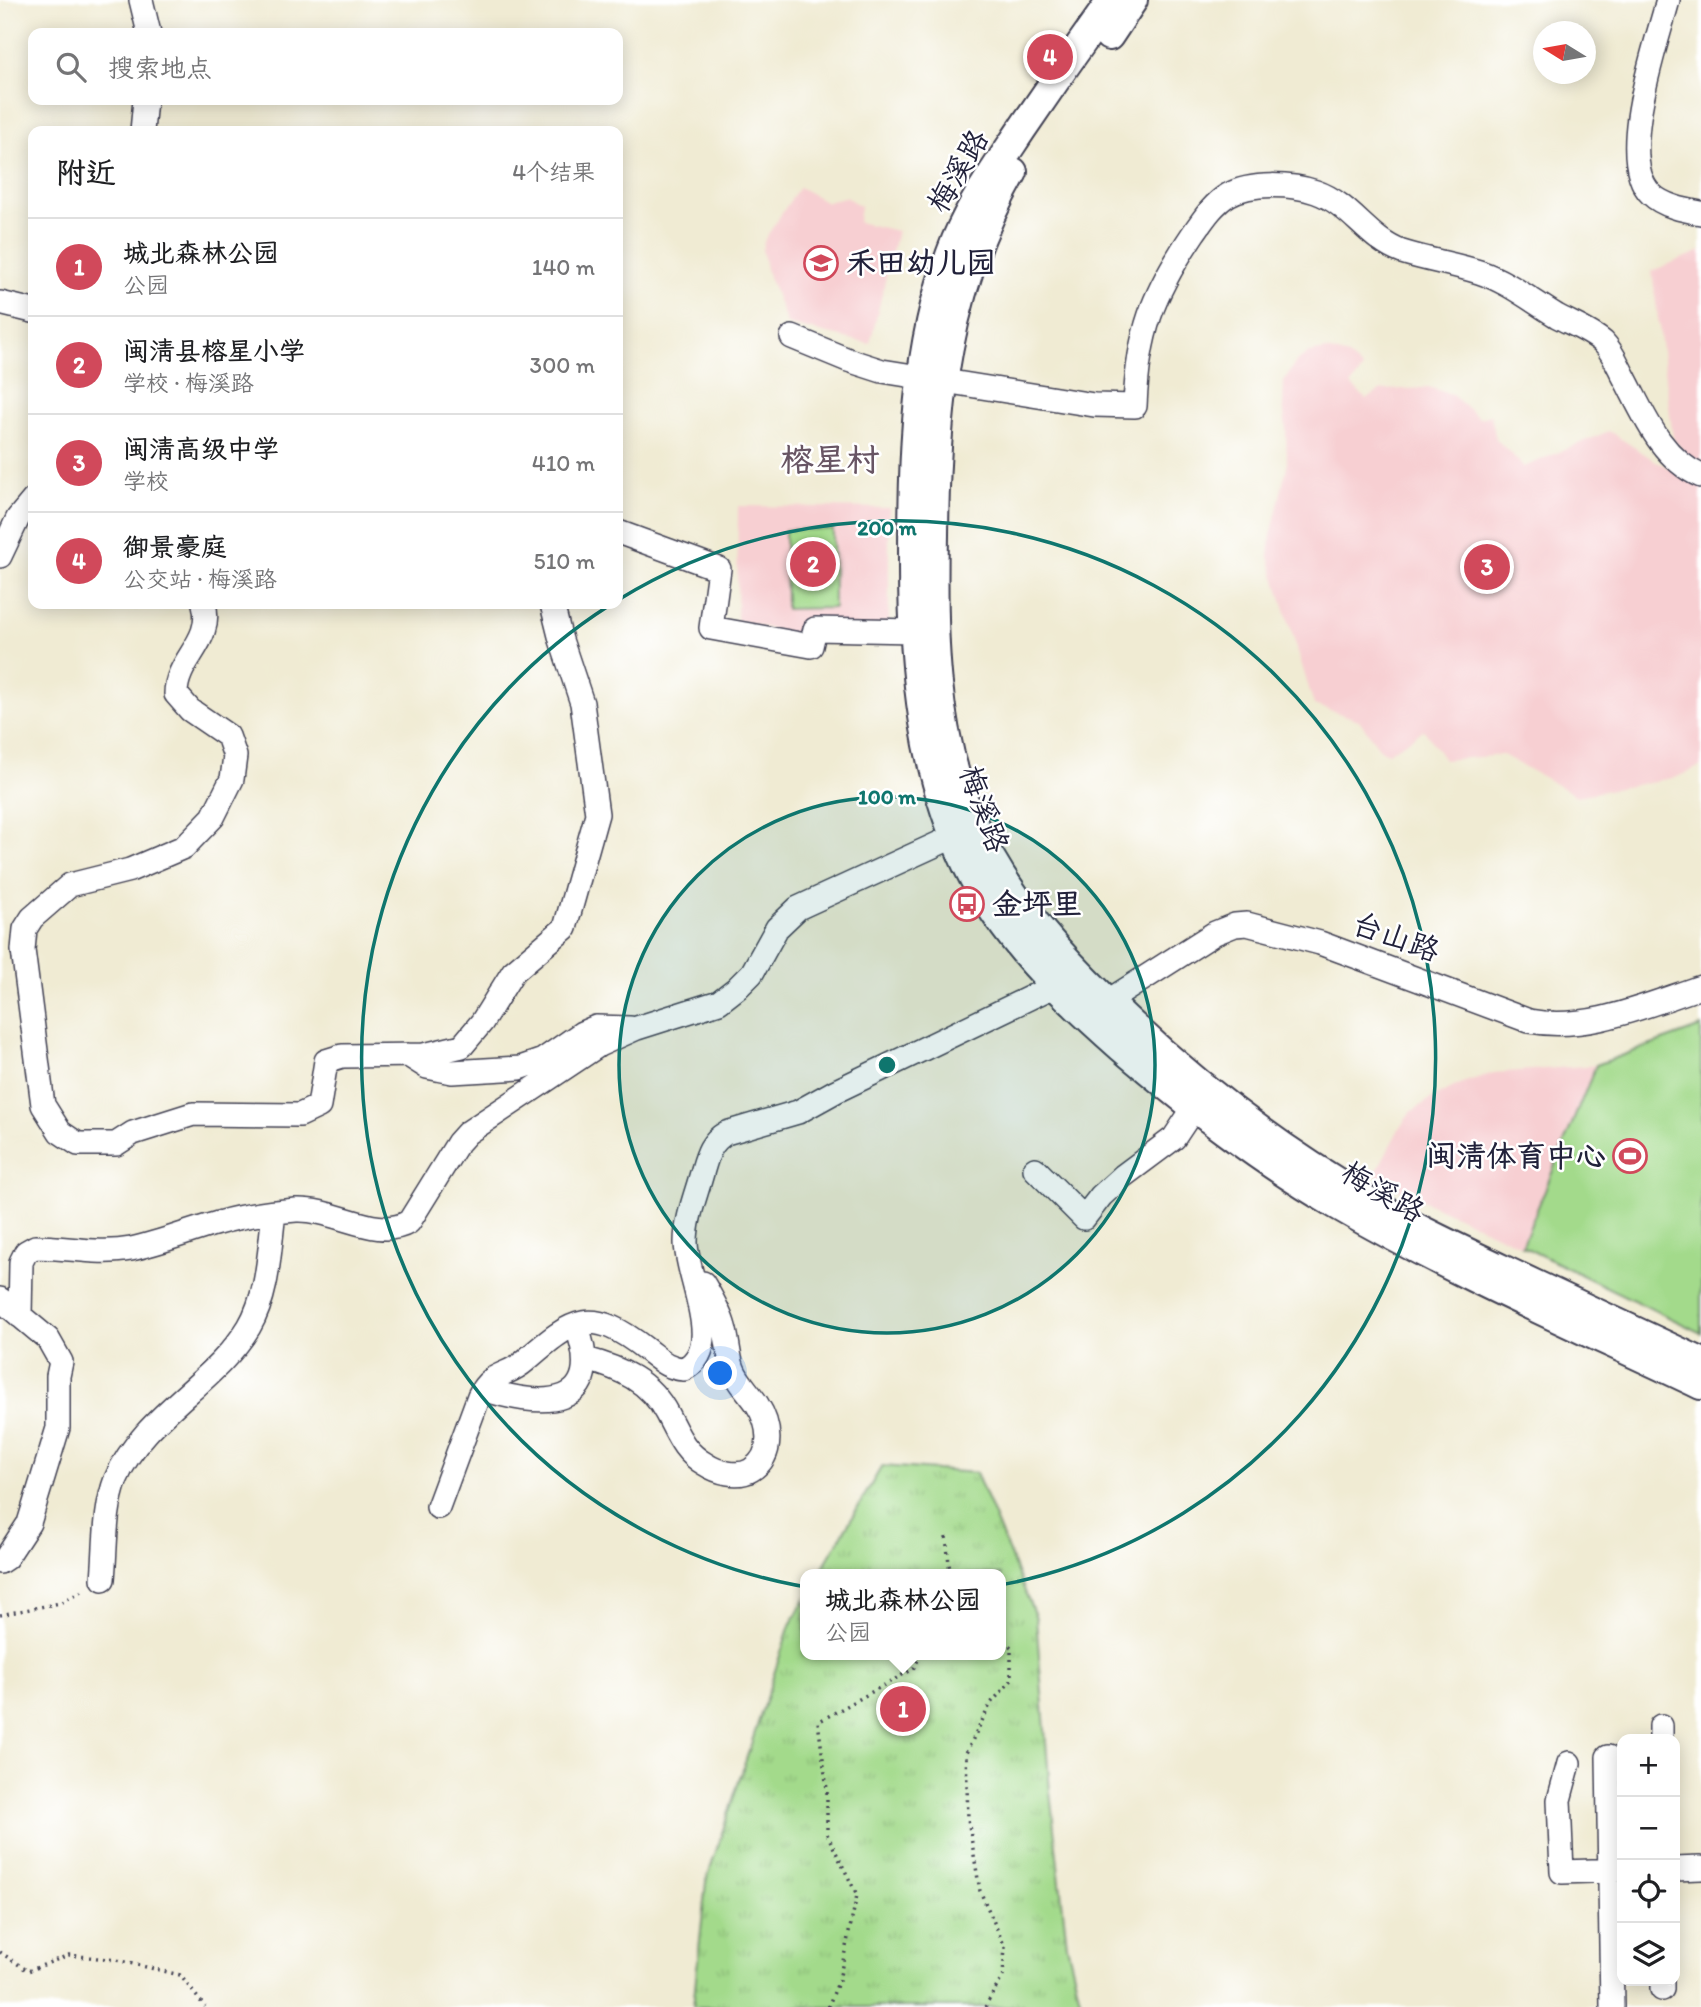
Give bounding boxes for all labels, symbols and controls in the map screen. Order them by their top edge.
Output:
north arrow [1533,21,1596,84]
search box [28,28,623,105]
pin: 4 [1027,31,1073,83]
icon: search [52,48,90,86]
text: 搜索地点 [108,52,212,84]
street label: 梅溪路 [919,123,996,219]
text: 附近 [56,154,116,191]
text: 4个结果 [512,158,595,186]
text: 城北森林公园 [123,237,279,269]
school or university icon: 禾田幼儿园 [802,244,840,282]
place label: 禾田幼儿园 [846,244,996,281]
text: 1 [74,253,84,281]
text: 140 m [532,253,595,281]
text: 公园 [123,271,169,299]
text: 闽清县榕星小学 [123,335,305,367]
text: 2 [73,351,85,379]
text: 300 m [530,351,595,379]
text: 学校 · 梅溪路 [123,369,254,397]
text: 闽清高级中学 [123,433,279,465]
district label: 榕星村 [781,440,880,479]
text: 3 [73,449,85,477]
text: 410 m [532,449,595,477]
text: 学校 [123,467,169,495]
text: 200 m [857,515,917,540]
text: 御景豪庭 [123,531,227,563]
pin: 2 [790,538,836,590]
pin: 3 [1464,541,1510,593]
text: 4 [72,547,86,575]
text: 510 m [534,547,595,575]
text: 公交站 · 梅溪路 [123,565,277,593]
street label: 梅溪路 [952,760,1017,857]
text: 100 m [858,784,916,809]
bus stop icon: 金坪里 [948,885,986,923]
place label: 金坪里 [992,885,1082,922]
street label: 台山路 [1348,904,1445,969]
centre of rings [875,1053,899,1077]
place label: 闽清体育中心 [1426,1137,1606,1174]
sports icon: 闽清体育中心 [1611,1137,1649,1175]
street label: 梅溪路 [1335,1153,1431,1230]
your location [703,1356,737,1390]
popup [800,1569,1006,1660]
text: 城北森林公园 [825,1584,981,1616]
text: 公园 [825,1618,871,1646]
pin: 1 [880,1683,926,1735]
map controls [1617,1734,1680,1986]
button: + [1617,1734,1680,1797]
button: − [1617,1797,1680,1860]
button: locate [1617,1860,1680,1923]
button: layers [1617,1923,1680,1986]

